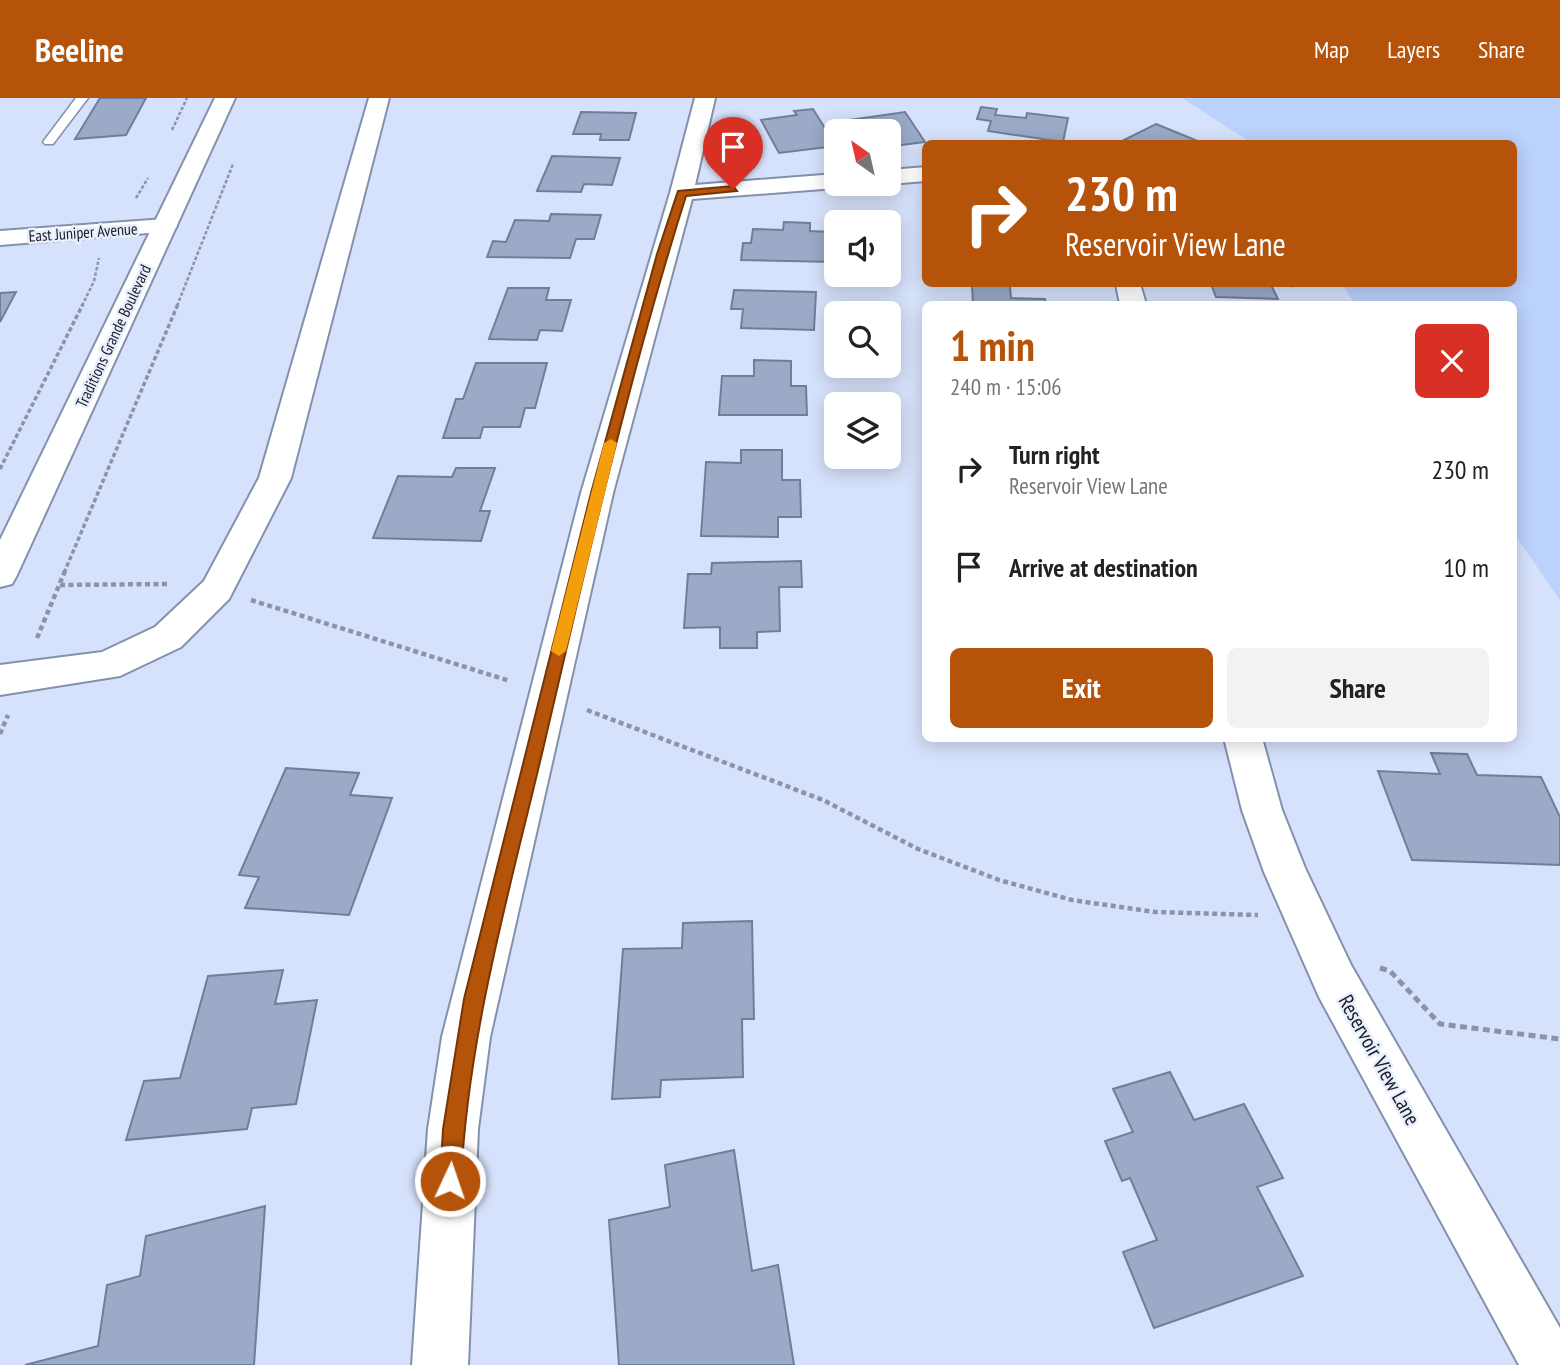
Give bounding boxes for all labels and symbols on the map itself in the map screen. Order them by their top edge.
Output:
pin [703,117,763,189]
north arrow [824,119,901,196]
street label: East Juniper Avenue [28,218,138,246]
street label: Traditions Grande Boulevard [71,261,155,411]
street label: Reservoir View Lane [1333,990,1426,1130]
position arrow [413,1144,487,1218]

